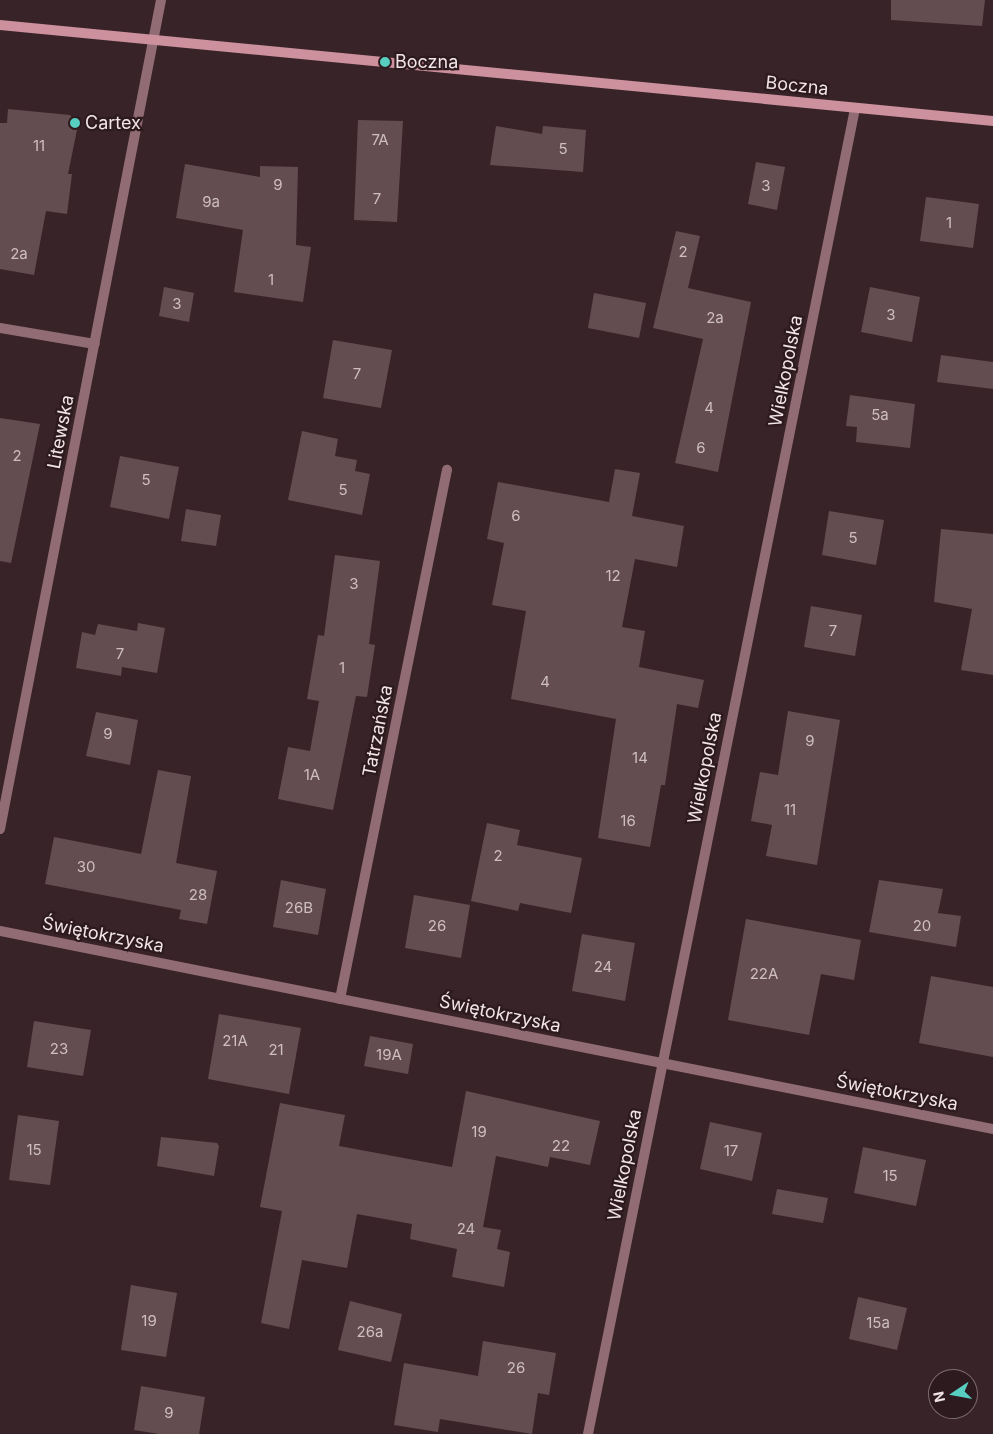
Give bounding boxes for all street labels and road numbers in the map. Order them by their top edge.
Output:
street label: Boczna [764,72,830,100]
street label: Wielkopolska [765,314,807,428]
street label: Litewska [43,393,79,471]
street label: Tatrzańska [359,683,397,779]
street label: Wielkopolska [684,711,726,825]
street label: Świętokrzyska [40,913,166,957]
street label: Świętokrzyska [437,991,563,1037]
street label: Świętokrzyska [834,1071,960,1115]
street label: Wielkopolska [604,1108,646,1222]

